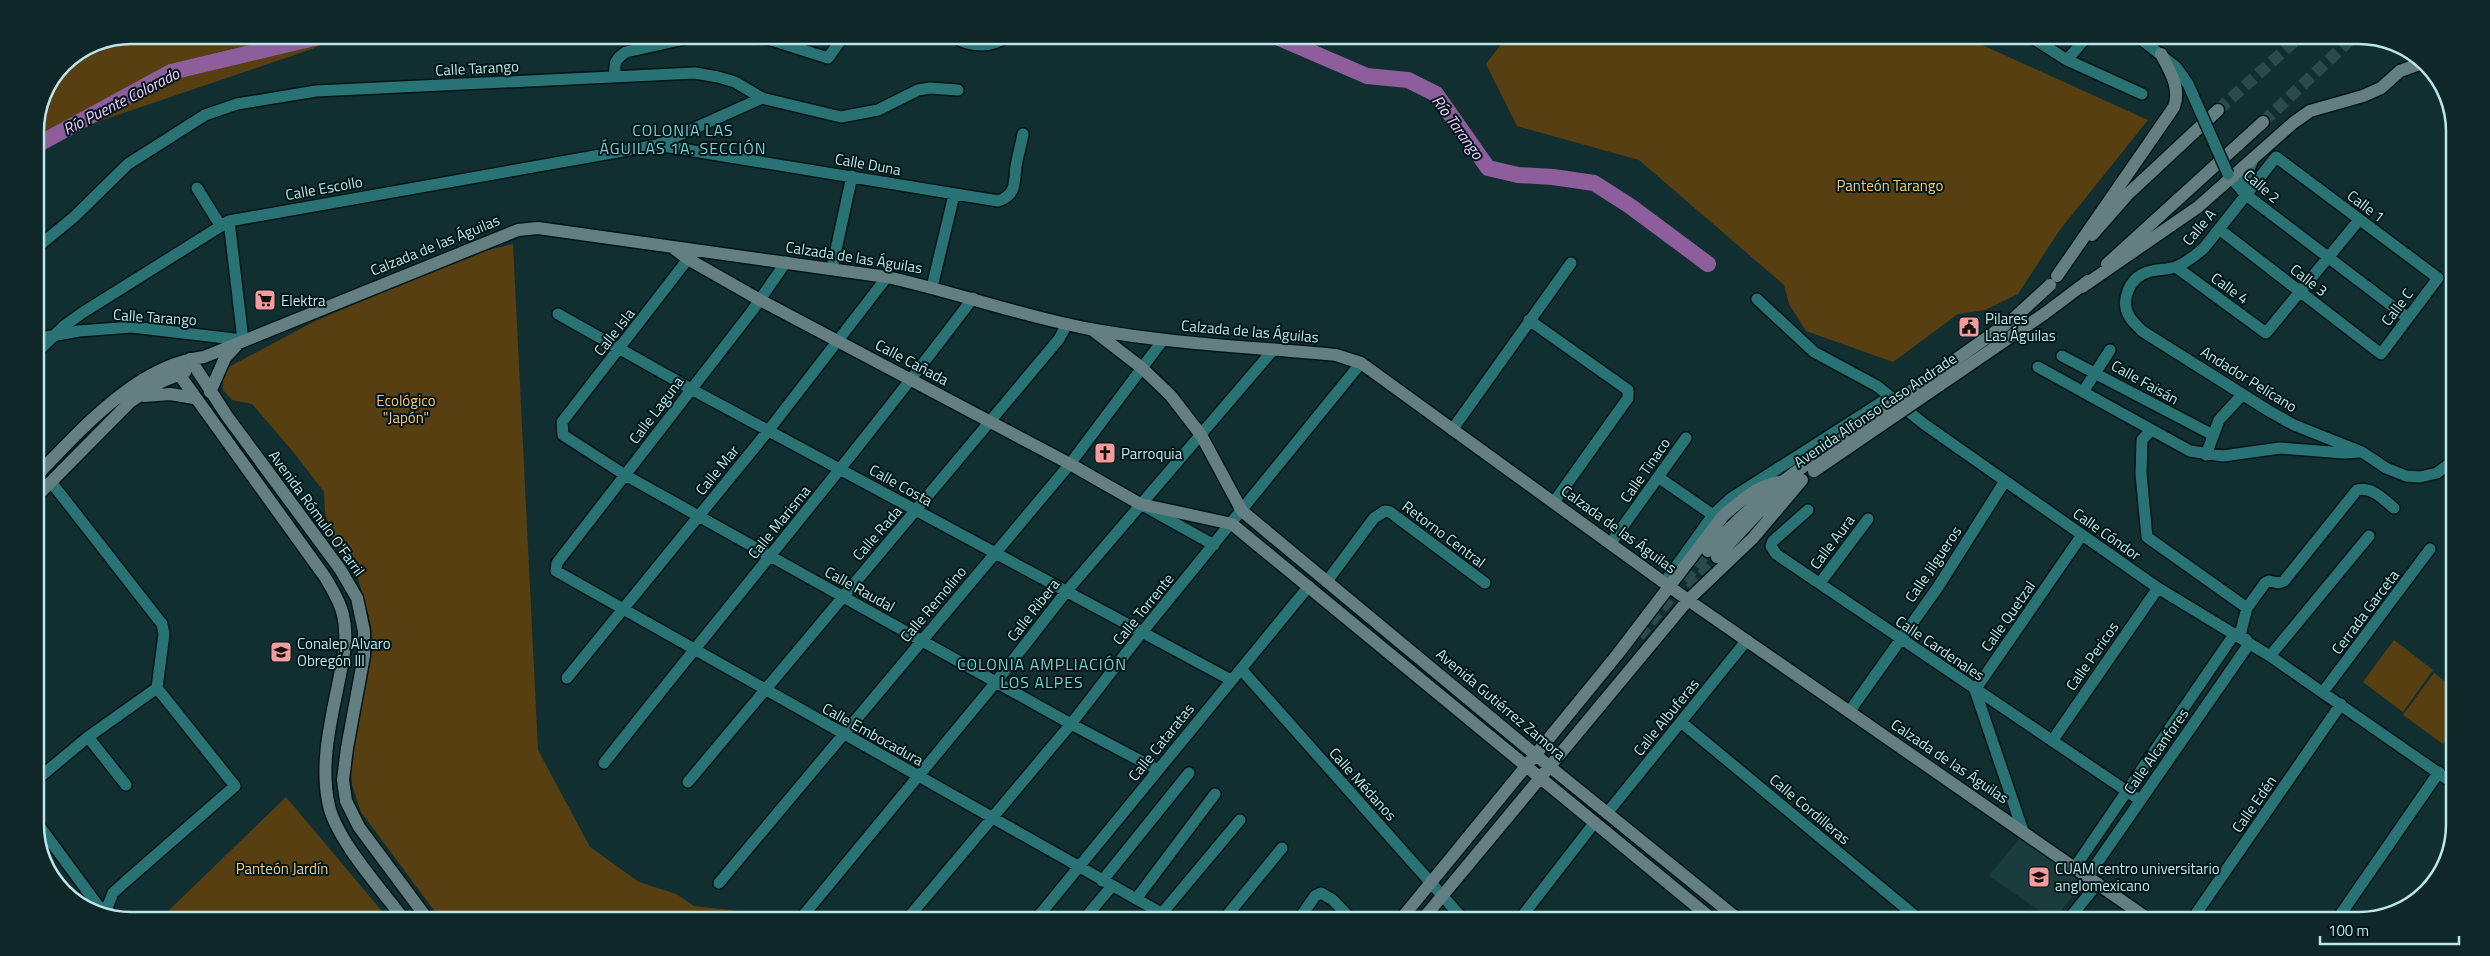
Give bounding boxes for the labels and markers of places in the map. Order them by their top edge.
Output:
supermarket icon: Elektra [253,288,277,312]
place label: Elektra [281,289,326,312]
place label: Pilares Las Águilas [1985,307,2056,347]
public building icon: Pilares Las Águilas [1957,315,1981,339]
church icon: Parroquia [1093,441,1117,465]
place label: Parroquia [1121,442,1183,465]
place label: Conalep Alvaro Obregón lll [297,632,391,672]
school or university icon: Conalep Alvaro Obregón lll [269,640,293,664]
place label: CUAM centro universitario anglomexicano [2055,857,2220,897]
school or university icon: CUAM centro universitario anglomexicano [2027,865,2051,889]

